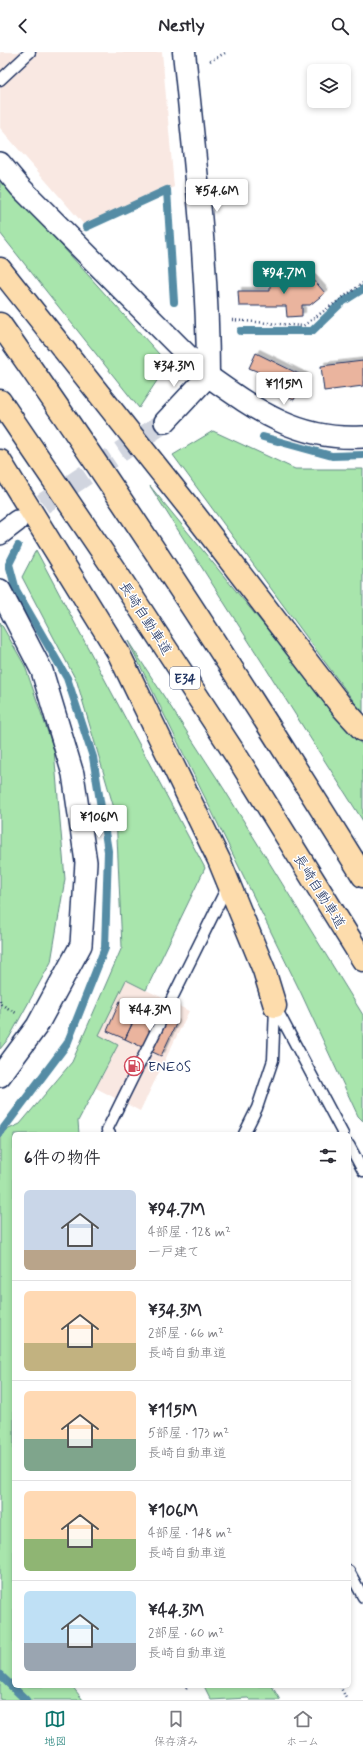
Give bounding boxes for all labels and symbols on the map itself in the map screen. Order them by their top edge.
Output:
pin: ¥54.6M [184,179,250,213]
pin: ¥94.7M [251,261,317,295]
pin: ¥34.3M [141,354,207,388]
pin: ¥115M [256,372,312,406]
street label: 長崎自動車道 [115,578,176,659]
road number: E34 [170,667,200,689]
pin: ¥106M [71,805,127,839]
street label: 長崎自動車道 [289,851,349,932]
pin: ¥44.3M [117,998,183,1032]
fuel station icon: ENEOS [123,1055,145,1077]
place label: ENEOS [148,1058,191,1076]

